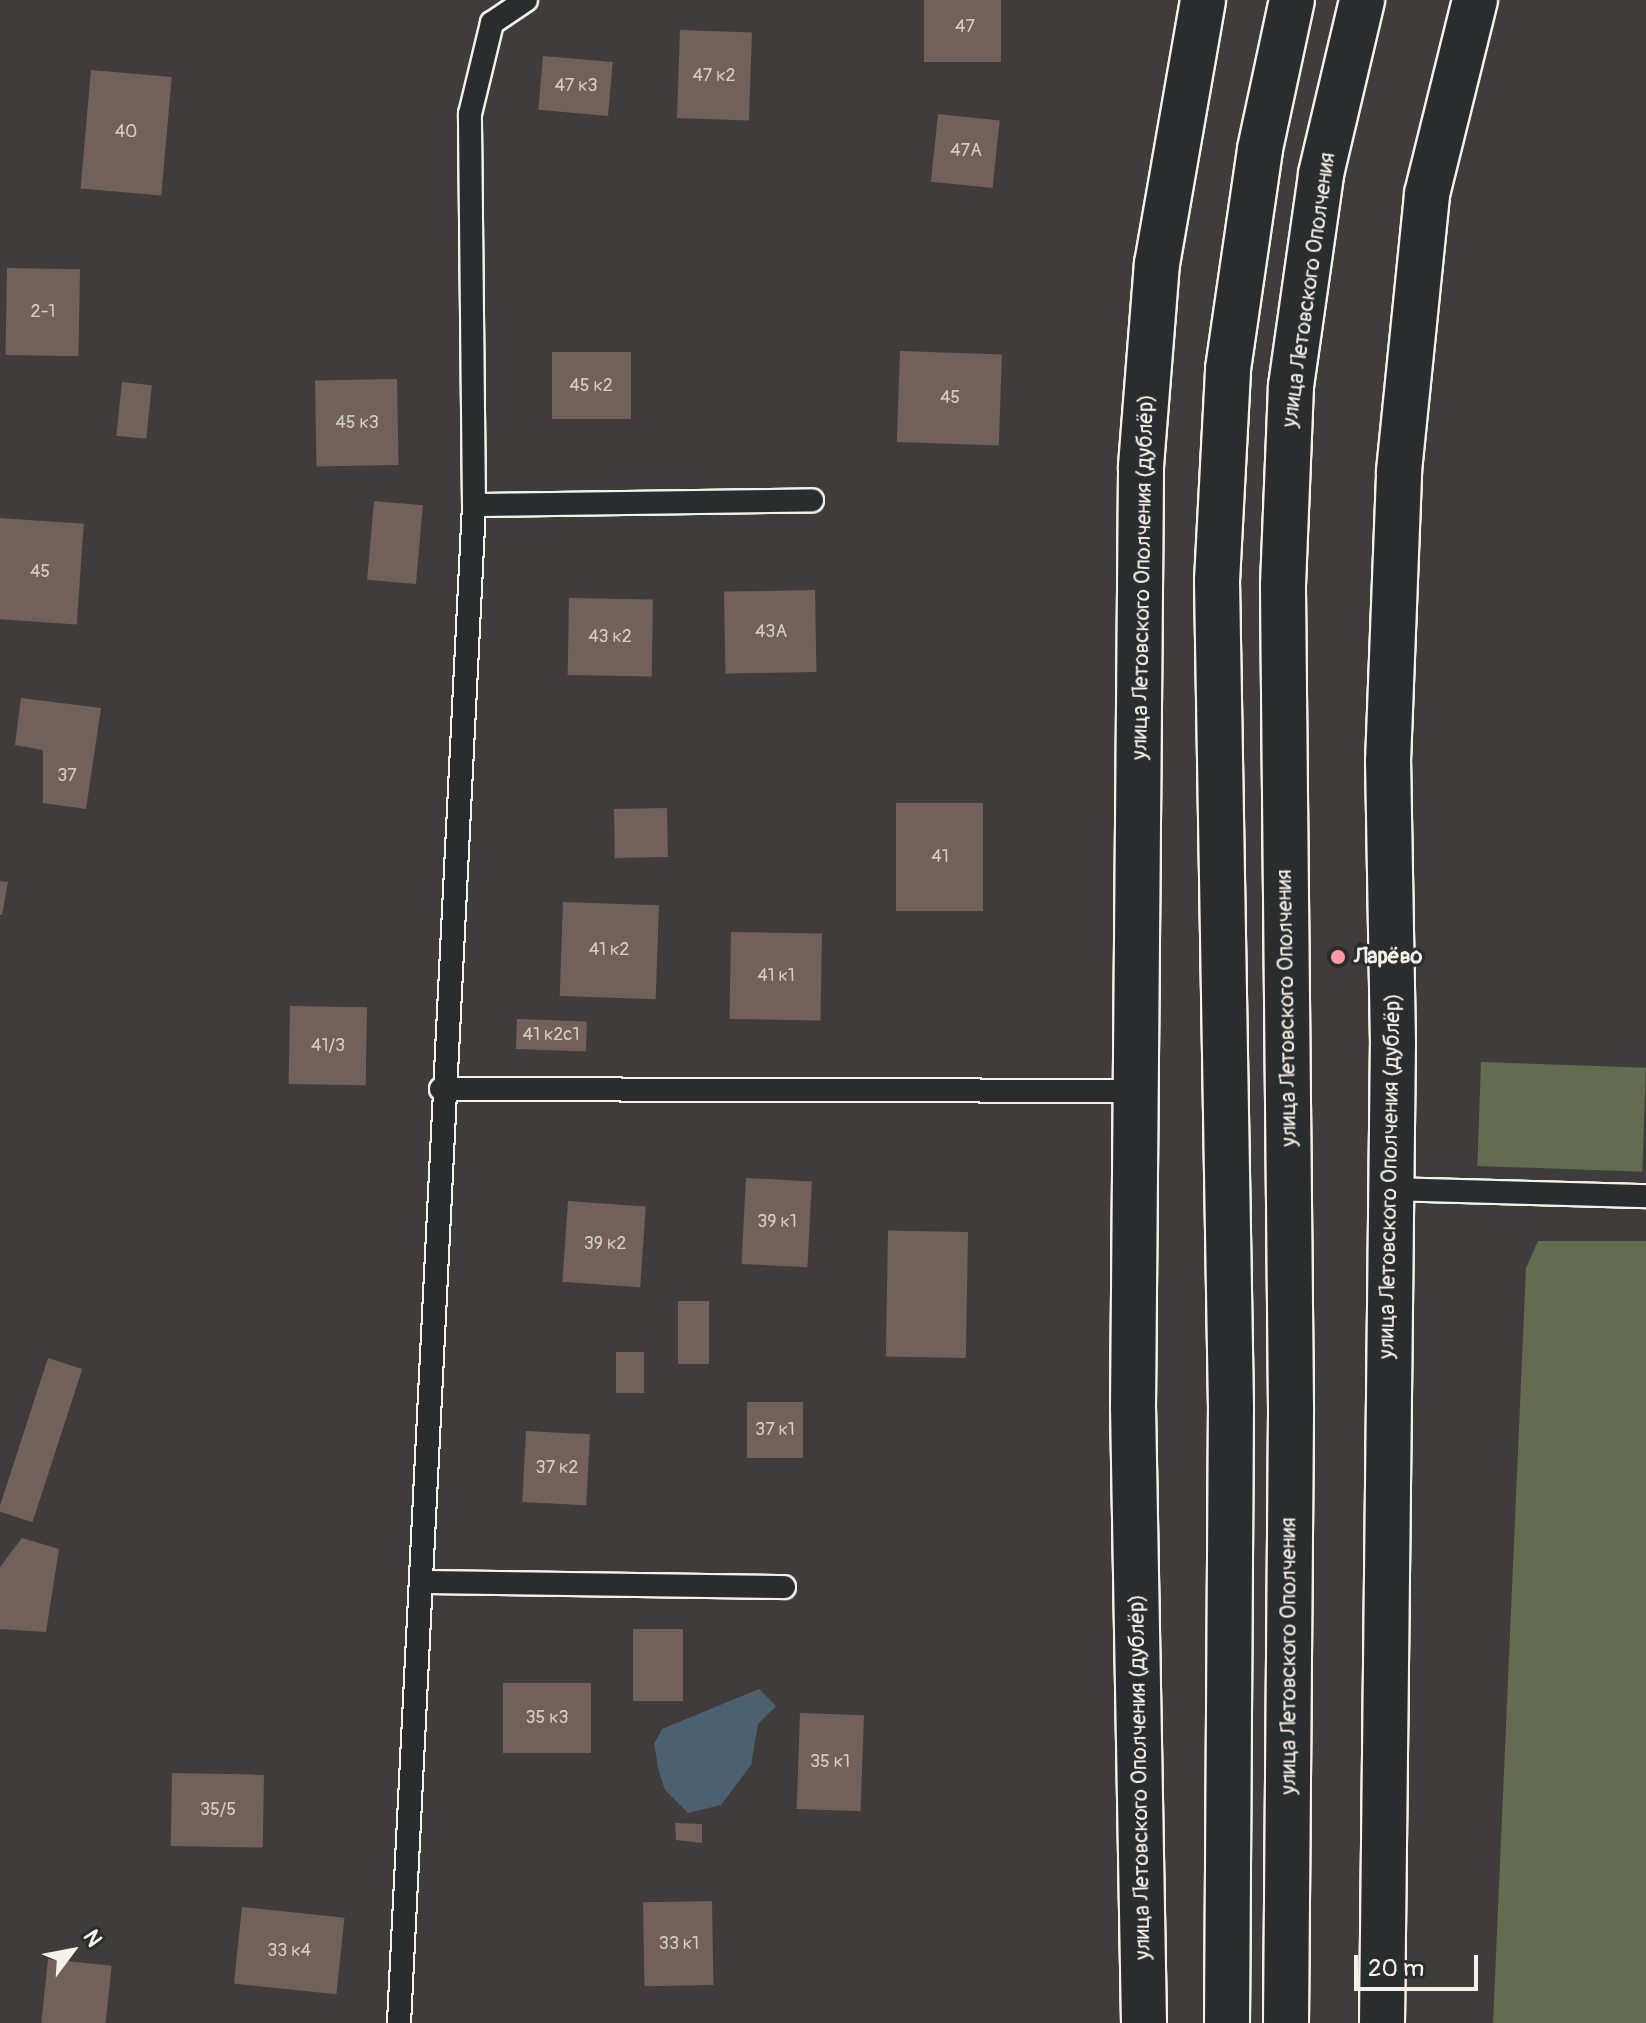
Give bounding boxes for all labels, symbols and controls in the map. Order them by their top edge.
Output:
house number: 47 [955,16,975,38]
house number: 47 к2 [692,65,736,87]
house number: 47 к3 [554,75,598,97]
house number: 40 [115,121,137,143]
house number: 47А [950,140,982,162]
street label: улица Летовского Ополчения [1277,151,1341,429]
house number: 2-1 [31,301,55,323]
house number: 45 к2 [569,375,613,397]
house number: 45 [940,387,960,409]
street label: улица Летовского Ополчения (дублёр) [1127,394,1159,760]
house number: 45 к3 [335,412,379,434]
house number: 45 [30,561,50,583]
house number: 43А [755,621,787,643]
house number: 43 к2 [588,626,632,648]
house number: 37 [57,765,77,787]
house number: 41 [931,846,949,868]
street label: улица Летовского Ополчения [1271,869,1303,1147]
house number: 41 к2 [589,939,629,961]
place label: Ларёво [1354,944,1422,970]
marker: Ларёво [1329,948,1347,966]
house number: 41 к1 [757,965,795,987]
street label: улица Летовского Ополчения (дублёр) [1374,993,1406,1359]
house number: 41 к2с1 [523,1024,579,1046]
house number: 41/3 [311,1035,345,1057]
house number: 39 к1 [757,1211,797,1233]
house number: 39 к2 [584,1233,626,1255]
house number: 37 к1 [755,1419,795,1441]
house number: 37 к2 [536,1457,578,1479]
street label: улица Летовского Ополчения [1276,1517,1302,1795]
street label: улица Летовского Ополчения (дублёр) [1124,1594,1156,1960]
house number: 35 к3 [525,1707,569,1729]
house number: 35 к1 [810,1751,850,1773]
house number: 35/5 [200,1799,236,1821]
north arrow [32,1911,112,1991]
text: N [77,1925,108,1952]
house number: 33 к1 [659,1933,699,1955]
scale bar [1358,1939,1482,1989]
house number: 33 к4 [267,1940,311,1962]
text: 20 m [1368,1954,1424,1983]

